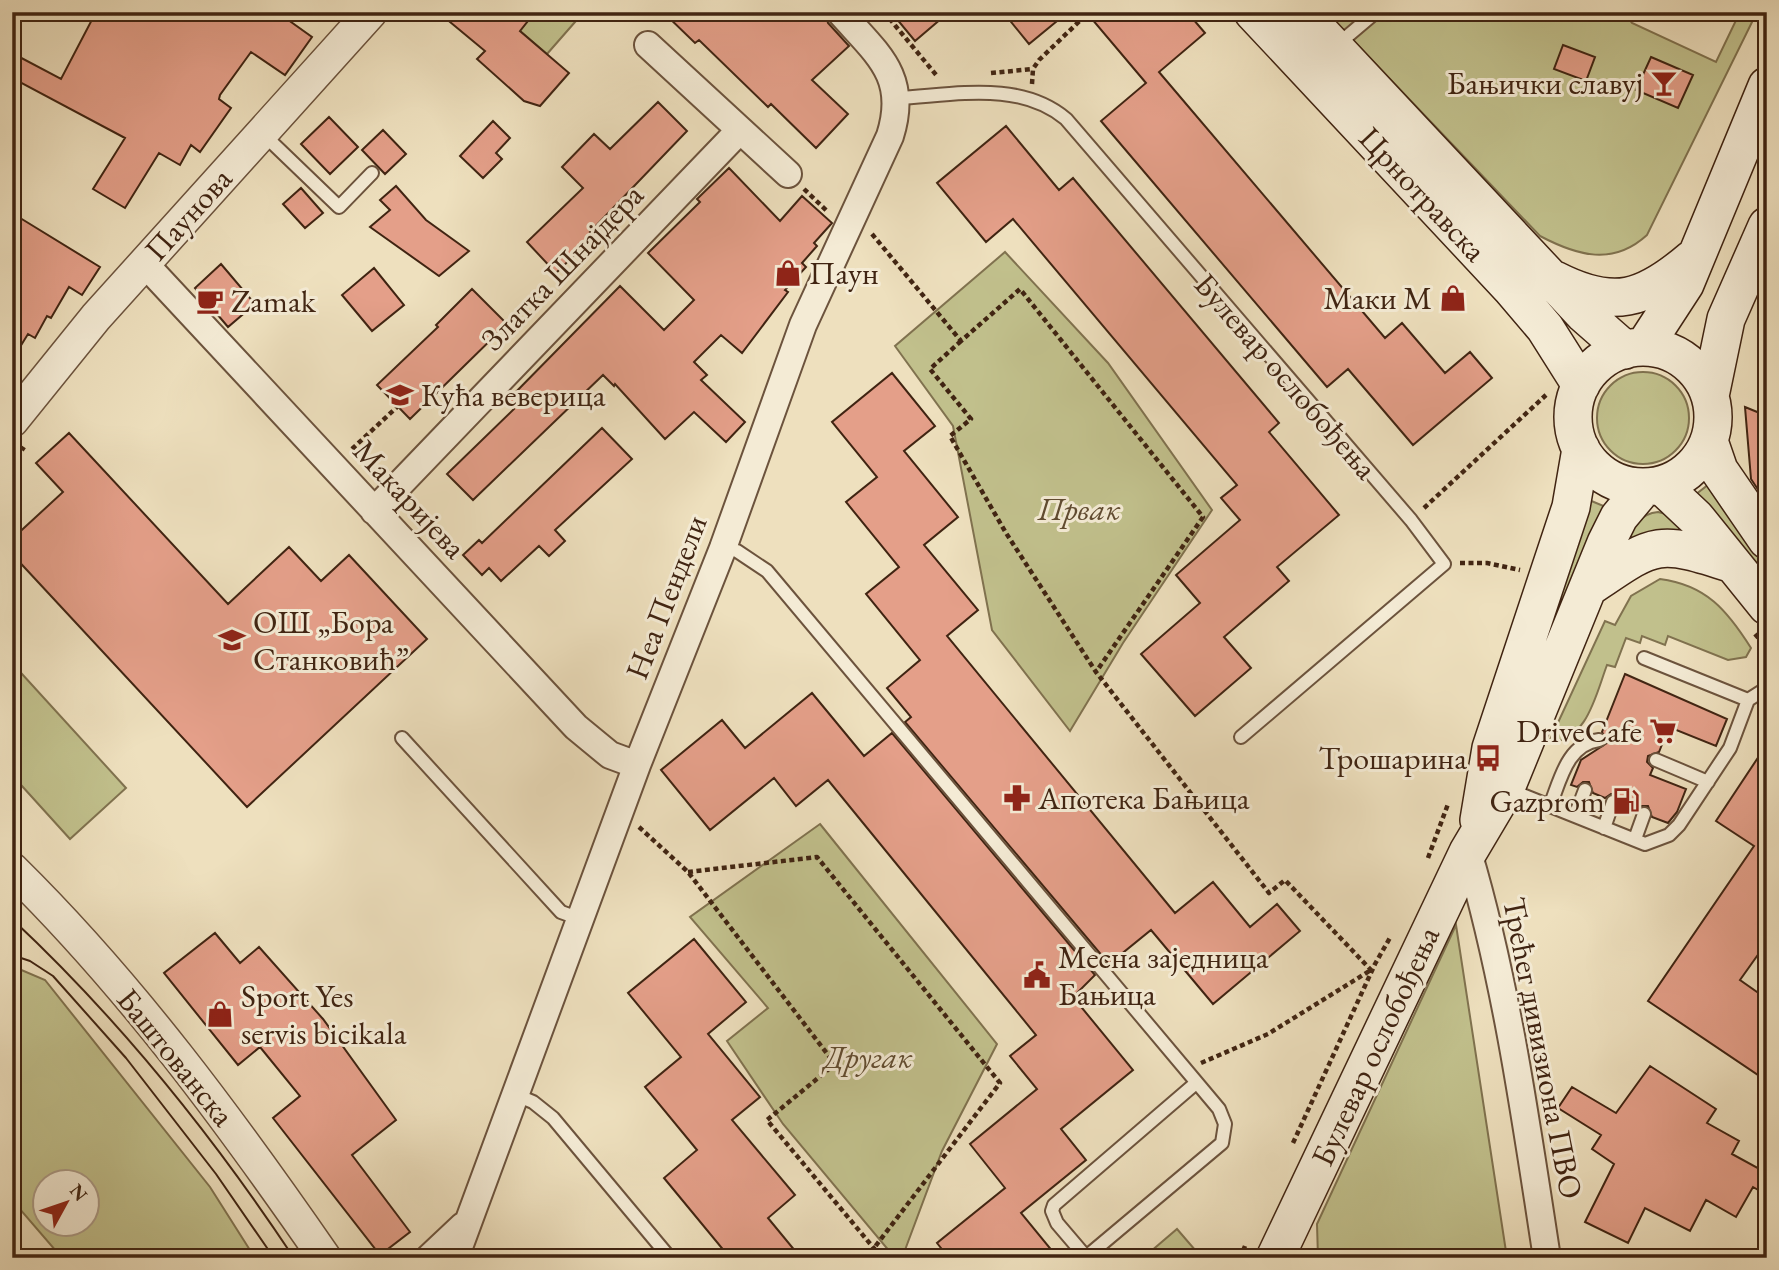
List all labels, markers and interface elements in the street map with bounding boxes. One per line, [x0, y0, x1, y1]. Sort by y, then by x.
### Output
place label: Бањички славуј [1447, 62, 1643, 104]
bar icon: Бањички славуј [1649, 68, 1679, 98]
street label: Црнотравска [1350, 118, 1496, 270]
street label: Паунова [135, 158, 241, 270]
street label: Златка Шнајдера [472, 174, 653, 360]
place label: Паун [809, 252, 879, 294]
shop icon: Паун [773, 258, 803, 288]
street label: Булевар ослобођења [1185, 264, 1387, 488]
place label: Маки М [1324, 277, 1432, 319]
place label: Zamak [231, 280, 317, 322]
shop icon: Маки М [1438, 283, 1468, 313]
cafe icon: Zamak [195, 286, 225, 316]
place label: Кућа веверица [421, 374, 606, 416]
school or university icon: Кућа веверица [385, 380, 415, 410]
street label: Макаријева [344, 431, 476, 568]
park label: Првак [1037, 488, 1121, 530]
street label: Неа Пендели [615, 509, 717, 685]
place label: ОШ „Бора Станковић” [253, 601, 409, 680]
school or university icon: ОШ „Бора Станковић” [217, 625, 247, 655]
place label: DriveCafe [1516, 710, 1642, 752]
supermarket icon: DriveCafe [1648, 716, 1678, 746]
place label: Трошарина [1318, 737, 1467, 779]
bus stop icon: Трошарина [1473, 743, 1503, 773]
place label: Апотека Бањица [1037, 777, 1250, 819]
place label: Gazprom [1489, 780, 1605, 822]
pharmacy icon: Апотека Бањица [1002, 783, 1032, 813]
fuel station icon: Gazprom [1611, 786, 1641, 816]
street label: Трећег дивизиона ПВО [1493, 894, 1593, 1202]
street label: Булевар ослобођења [1301, 919, 1449, 1173]
place label: Месна заједница Бањица [1058, 936, 1269, 1015]
public building icon: Месна заједница Бањица [1022, 960, 1052, 990]
place label: Sport Yes servis bicikala [241, 975, 407, 1054]
street label: Баштованска [108, 979, 245, 1135]
shop icon: Sport Yes servis bicikala [205, 999, 235, 1029]
park label: Другак [821, 1036, 913, 1078]
north arrow [32, 1168, 102, 1238]
text: N [64, 1178, 94, 1207]

